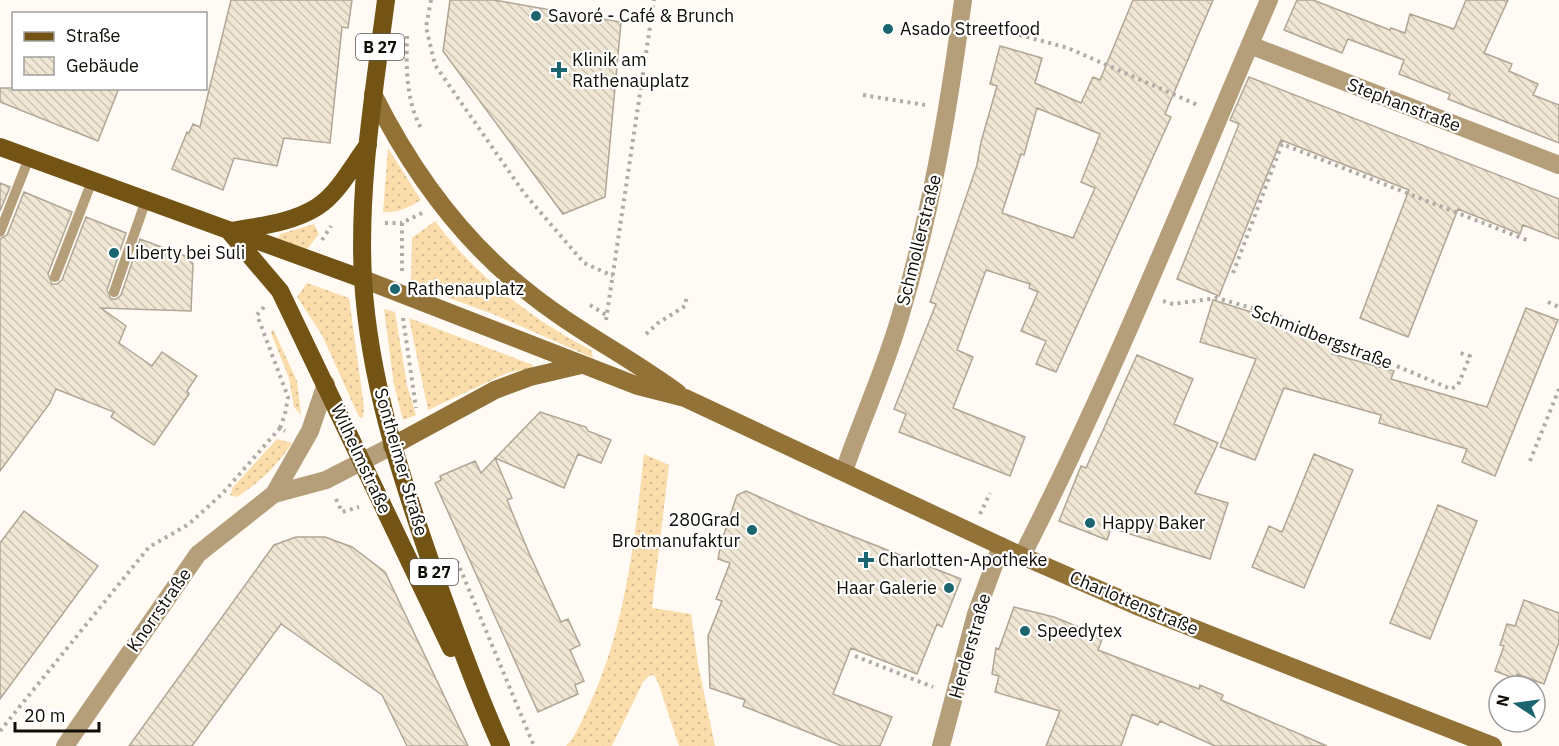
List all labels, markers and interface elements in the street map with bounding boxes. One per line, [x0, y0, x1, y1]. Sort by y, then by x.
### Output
place label: Savoré - Café & Brunch [548, 4, 734, 27]
marker: Savoré - Café & Brunch [529, 9, 543, 23]
legend [12, 12, 207, 90]
place label: Asado Streetfood [900, 17, 1040, 40]
marker: Asado Streetfood [881, 22, 895, 36]
text: Straße [66, 24, 120, 47]
road number: B 27 [356, 34, 404, 60]
place label: Klinik am Rathenauplatz [572, 48, 689, 92]
text: Gebäude [66, 54, 139, 77]
marker: Klinik am Rathenauplatz [550, 61, 568, 79]
street label: Stephanstraße [1344, 72, 1464, 137]
street label: Schmollerstraße [891, 172, 946, 308]
place label: Liberty bei Suli [126, 241, 245, 264]
marker: Liberty bei Suli [107, 246, 121, 260]
place label: Rathenauplatz [407, 277, 524, 300]
marker: Rathenauplatz [388, 282, 402, 296]
street label: Schmidbergstraße [1249, 299, 1396, 374]
street label: Sontheimer Straße [369, 385, 434, 538]
street label: Wilhelmstraße [326, 400, 397, 518]
place label: 280Grad Brotmanufaktur [612, 508, 740, 552]
place label: Happy Baker [1102, 511, 1206, 534]
marker: Happy Baker [1083, 516, 1097, 530]
marker: 280Grad Brotmanufaktur [745, 523, 759, 537]
place label: Charlotten-Apotheke [878, 548, 1048, 571]
marker: Charlotten-Apotheke [859, 553, 873, 567]
road number: B 27 [410, 559, 458, 585]
street label: Knorrstraße [121, 563, 196, 656]
street label: Charlottenstraße [1066, 565, 1202, 640]
place label: Haar Galerie [836, 576, 937, 599]
marker: Haar Galerie [942, 581, 956, 595]
street label: Herderstraße [944, 590, 996, 701]
place label: Speedytex [1037, 619, 1122, 642]
marker: Speedytex [1018, 624, 1032, 638]
north arrow [1487, 674, 1547, 734]
text: N [1491, 693, 1513, 709]
scale bar [15, 695, 99, 733]
text: 20 m [24, 704, 66, 727]

